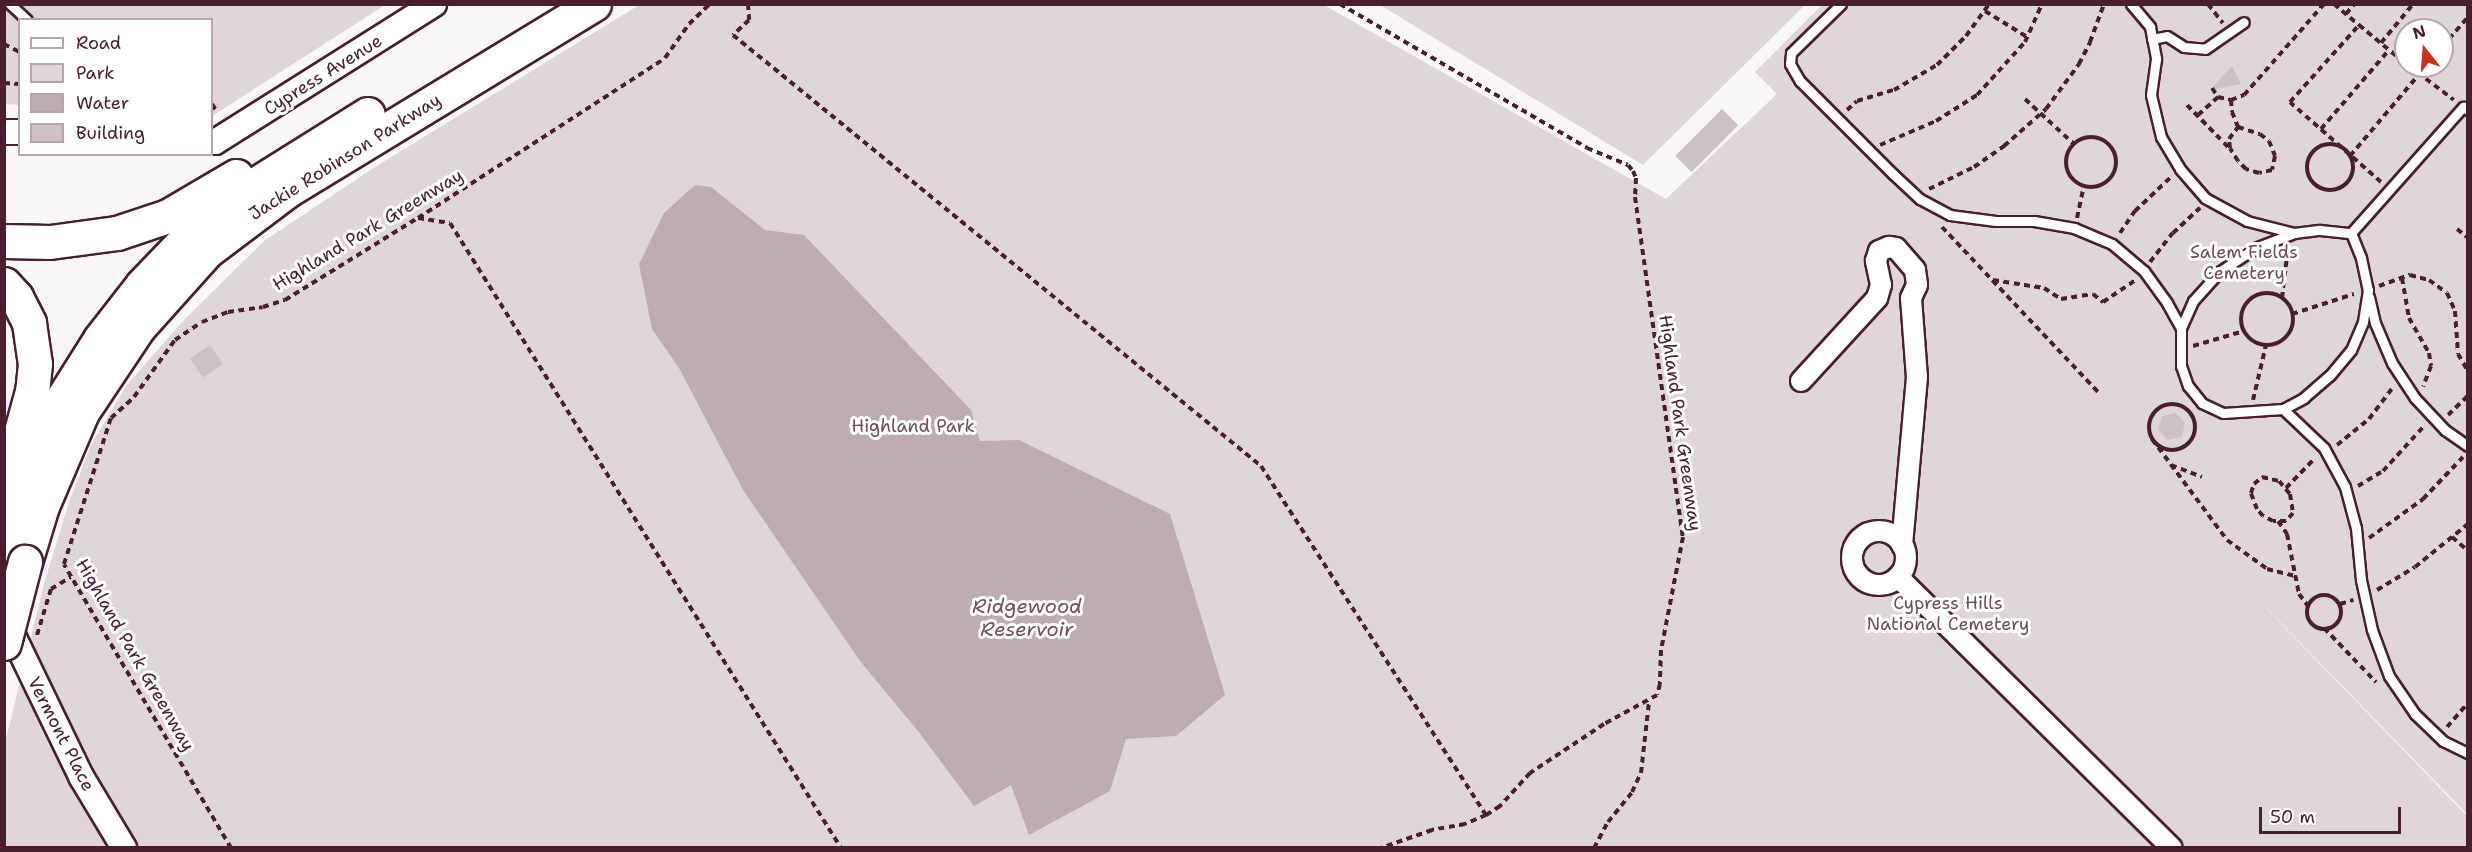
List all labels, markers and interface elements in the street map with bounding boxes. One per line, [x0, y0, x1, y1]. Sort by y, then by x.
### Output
legend [18, 18, 213, 156]
north arrow [2394, 18, 2454, 78]
text: N [2410, 20, 2428, 44]
street label: Cypress Avenue [260, 30, 386, 120]
text: Road [76, 31, 121, 55]
text: Park [76, 61, 115, 85]
street label: Jackie Robinson Parkway [245, 89, 445, 225]
text: Water [76, 91, 129, 115]
text: Building [76, 121, 145, 145]
street label: Highland Park Greenway [269, 165, 467, 295]
park label: Salem Fields Cemetery [2190, 242, 2298, 284]
street label: Highland Park Greenway [1654, 313, 1706, 533]
park label: Highland Park [851, 415, 975, 437]
street label: Highland Park Greenway [71, 555, 199, 755]
park label: Cypress Hills National Cemetery [1867, 593, 2029, 636]
water label: Ridgewood Reservoir [972, 594, 1082, 641]
street label: Vermont Place [23, 673, 99, 795]
scale bar [2262, 795, 2404, 833]
text: 50 m [2270, 805, 2315, 829]

